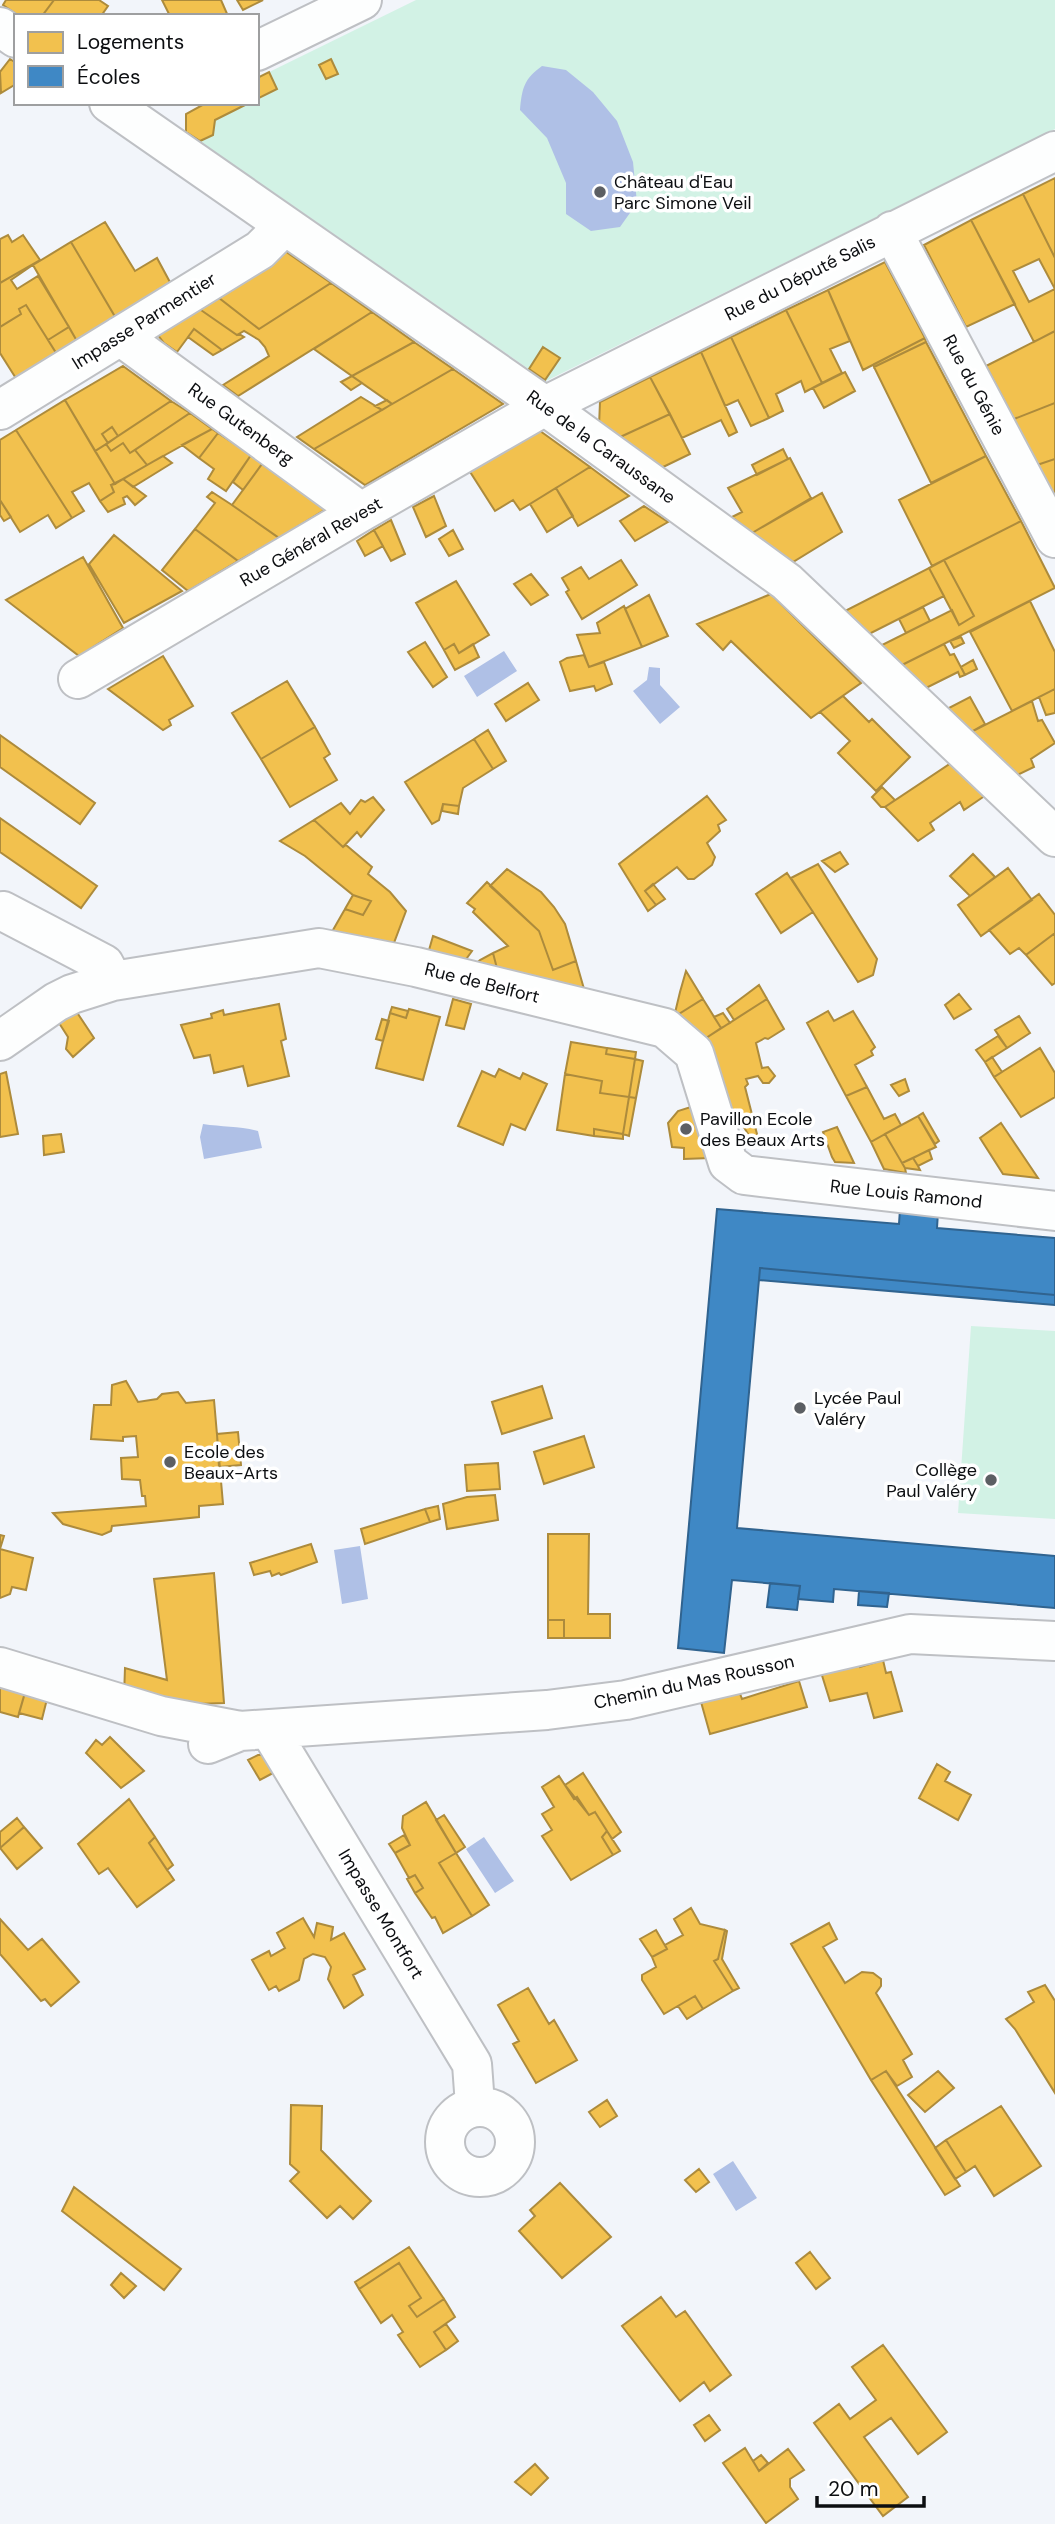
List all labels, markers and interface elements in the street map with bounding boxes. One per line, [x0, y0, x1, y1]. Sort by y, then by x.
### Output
legend [14, 14, 259, 105]
text: Logements [77, 28, 184, 56]
text: Écoles [77, 63, 140, 91]
place label: Château d'Eau Parc Simone Veil [614, 170, 751, 215]
marker: Château d'Eau Parc Simone Veil [592, 184, 608, 200]
street label: Rue du Député Salis [721, 230, 879, 326]
street label: Impasse Parmentier [67, 267, 221, 375]
street label: Rue du Génie [937, 330, 1011, 440]
street label: Rue Gutenberg [183, 377, 299, 471]
street label: Rue de la Caraussane [522, 385, 680, 509]
street label: Rue Général Revest [235, 491, 387, 593]
street label: Rue de Belfort [422, 957, 542, 1009]
place label: Pavillon Ecole des Beaux Arts [700, 1107, 825, 1152]
marker: Pavillon Ecole des Beaux Arts [678, 1121, 694, 1137]
street label: Rue Louis Ramond [829, 1174, 983, 1214]
place label: Lycée Paul Valéry [814, 1386, 901, 1431]
marker: Lycée Paul Valéry [792, 1400, 808, 1416]
place label: Ecole des Beaux-Arts [184, 1440, 278, 1485]
marker: Ecole des Beaux-Arts [162, 1454, 178, 1470]
place label: Collège Paul Valéry [886, 1458, 977, 1503]
marker: Collège Paul Valéry [983, 1472, 999, 1488]
street label: Chemin du Mas Rousson [592, 1649, 796, 1715]
street label: Impasse Montfort [333, 1844, 429, 1984]
scale bar [817, 2464, 924, 2508]
text: 20 m [828, 2475, 879, 2503]

